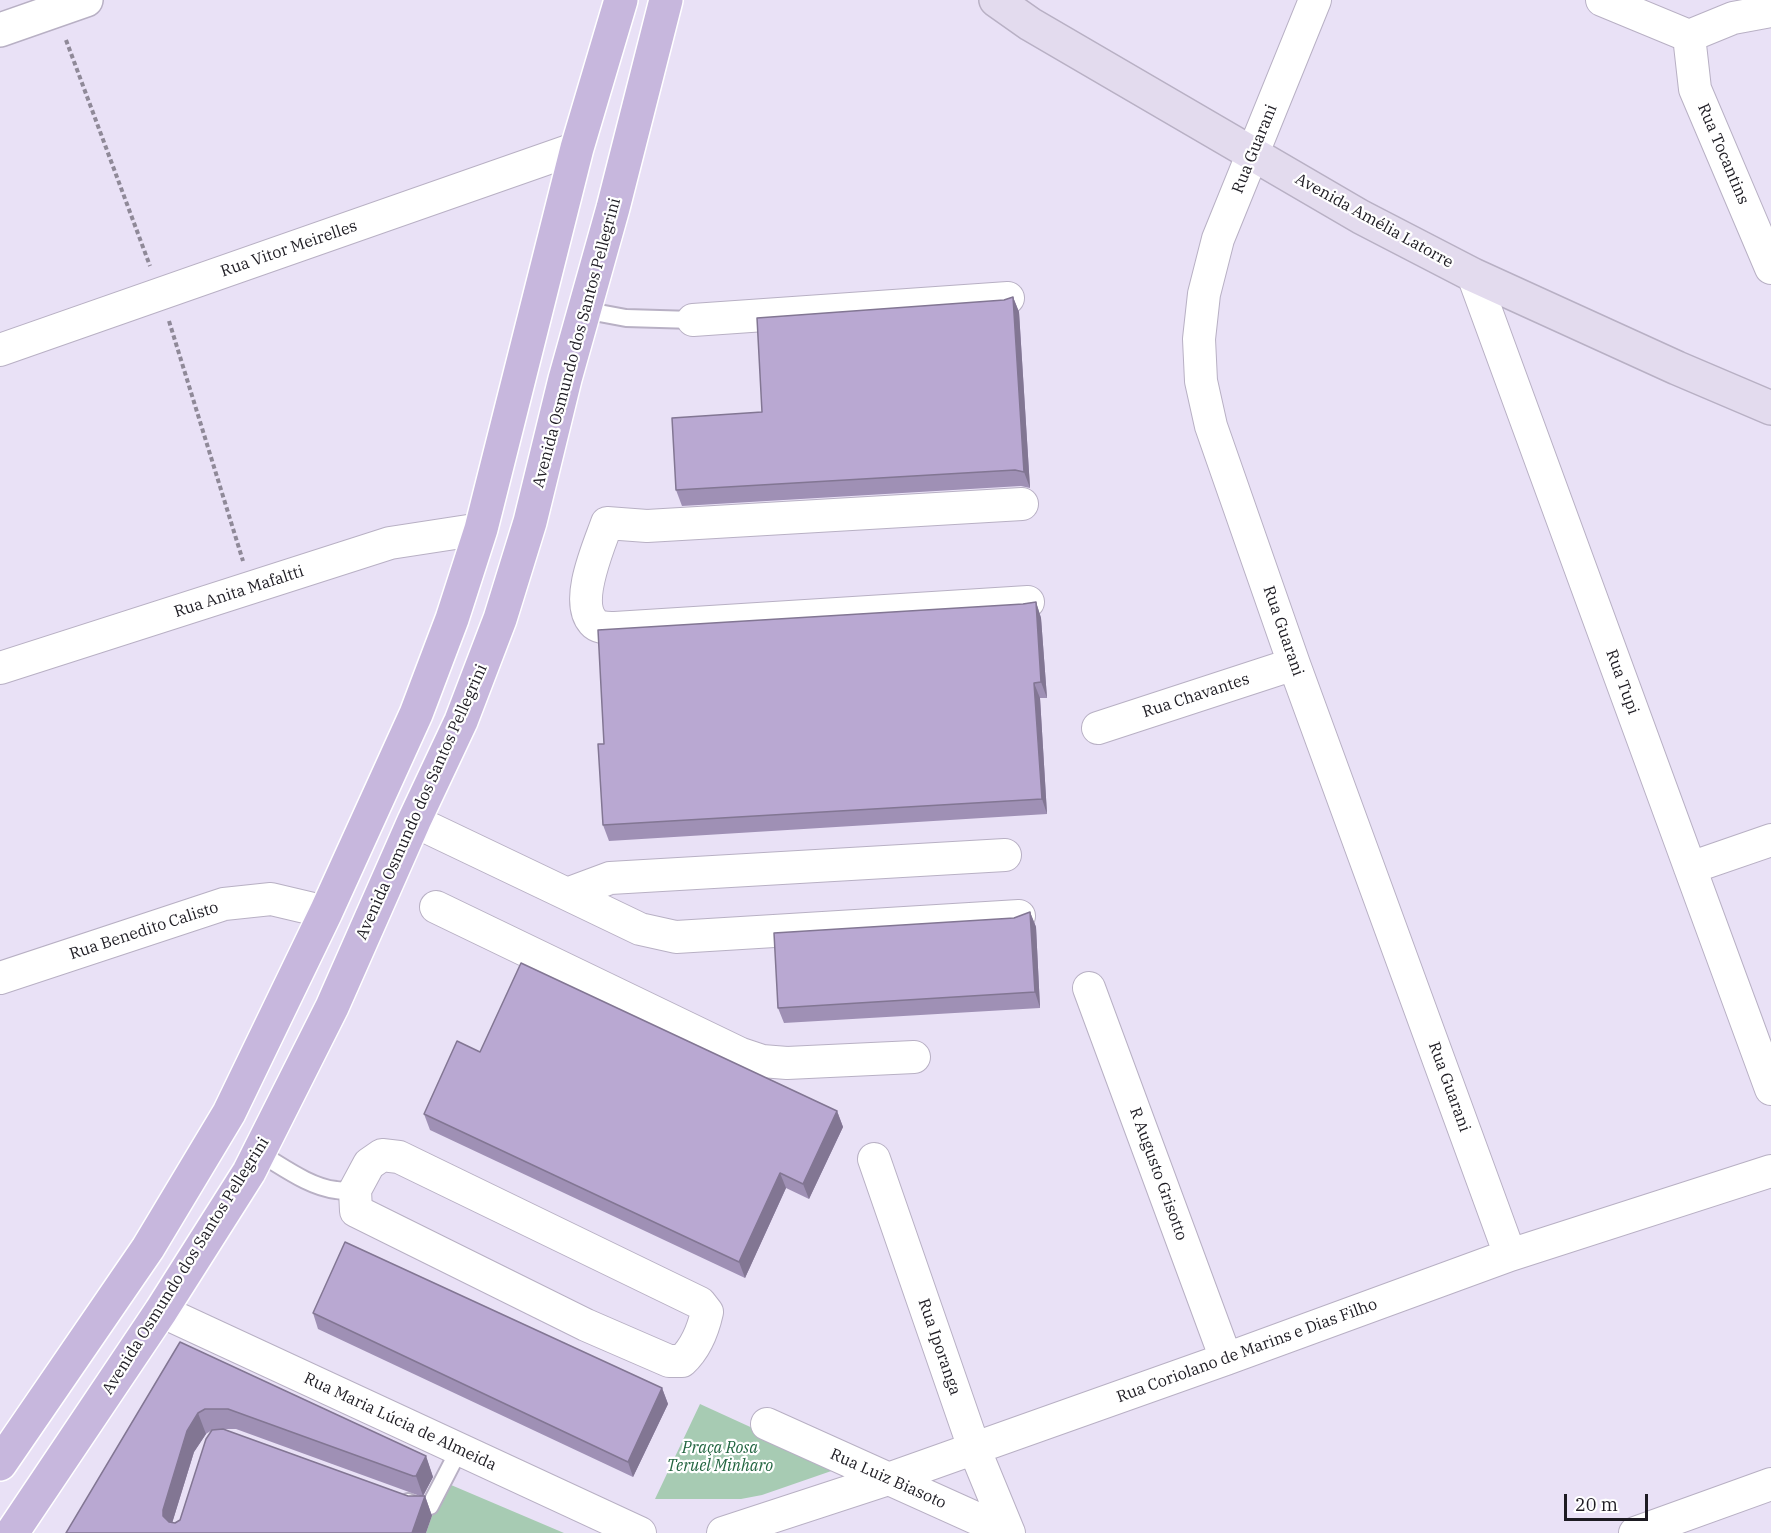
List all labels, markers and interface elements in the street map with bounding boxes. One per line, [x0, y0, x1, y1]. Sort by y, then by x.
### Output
street label: Rua Tocantins [1693, 101, 1753, 207]
street label: Rua Guarani [1228, 102, 1282, 196]
street label: Avenida Amélia Latorre [1292, 170, 1456, 272]
street label: Avenida Osmundo dos Santos Pellegrini [529, 196, 625, 490]
street label: Rua Vitor Meirelles [218, 217, 360, 281]
street label: Rua Anita Mafaltti [172, 562, 306, 622]
street label: Rua Guarani [1259, 583, 1307, 679]
street label: Rua Tupi [1601, 647, 1643, 717]
street label: Avenida Osmundo dos Santos Pellegrini [352, 661, 492, 943]
street label: Rua Chavantes [1140, 670, 1252, 722]
street label: Rua Benedito Calisto [67, 898, 221, 964]
street label: Rua Guarani [1424, 1039, 1474, 1135]
street label: R Augusto Grisotto [1125, 1105, 1191, 1243]
street label: Avenida Osmundo dos Santos Pellegrini [99, 1134, 273, 1398]
street label: Rua Coriolano de Marins e Dias Filho [1114, 1295, 1380, 1407]
street label: Rua Iporanga [913, 1296, 965, 1398]
street label: Rua Maria Lúcia de Almeida [301, 1369, 499, 1475]
park label: Praça Rosa Teruel Minharo [667, 1438, 773, 1476]
street label: Rua Luiz Biasoto [827, 1445, 949, 1513]
scale bar [1567, 1482, 1651, 1520]
text: 20 m [1575, 1493, 1618, 1516]

